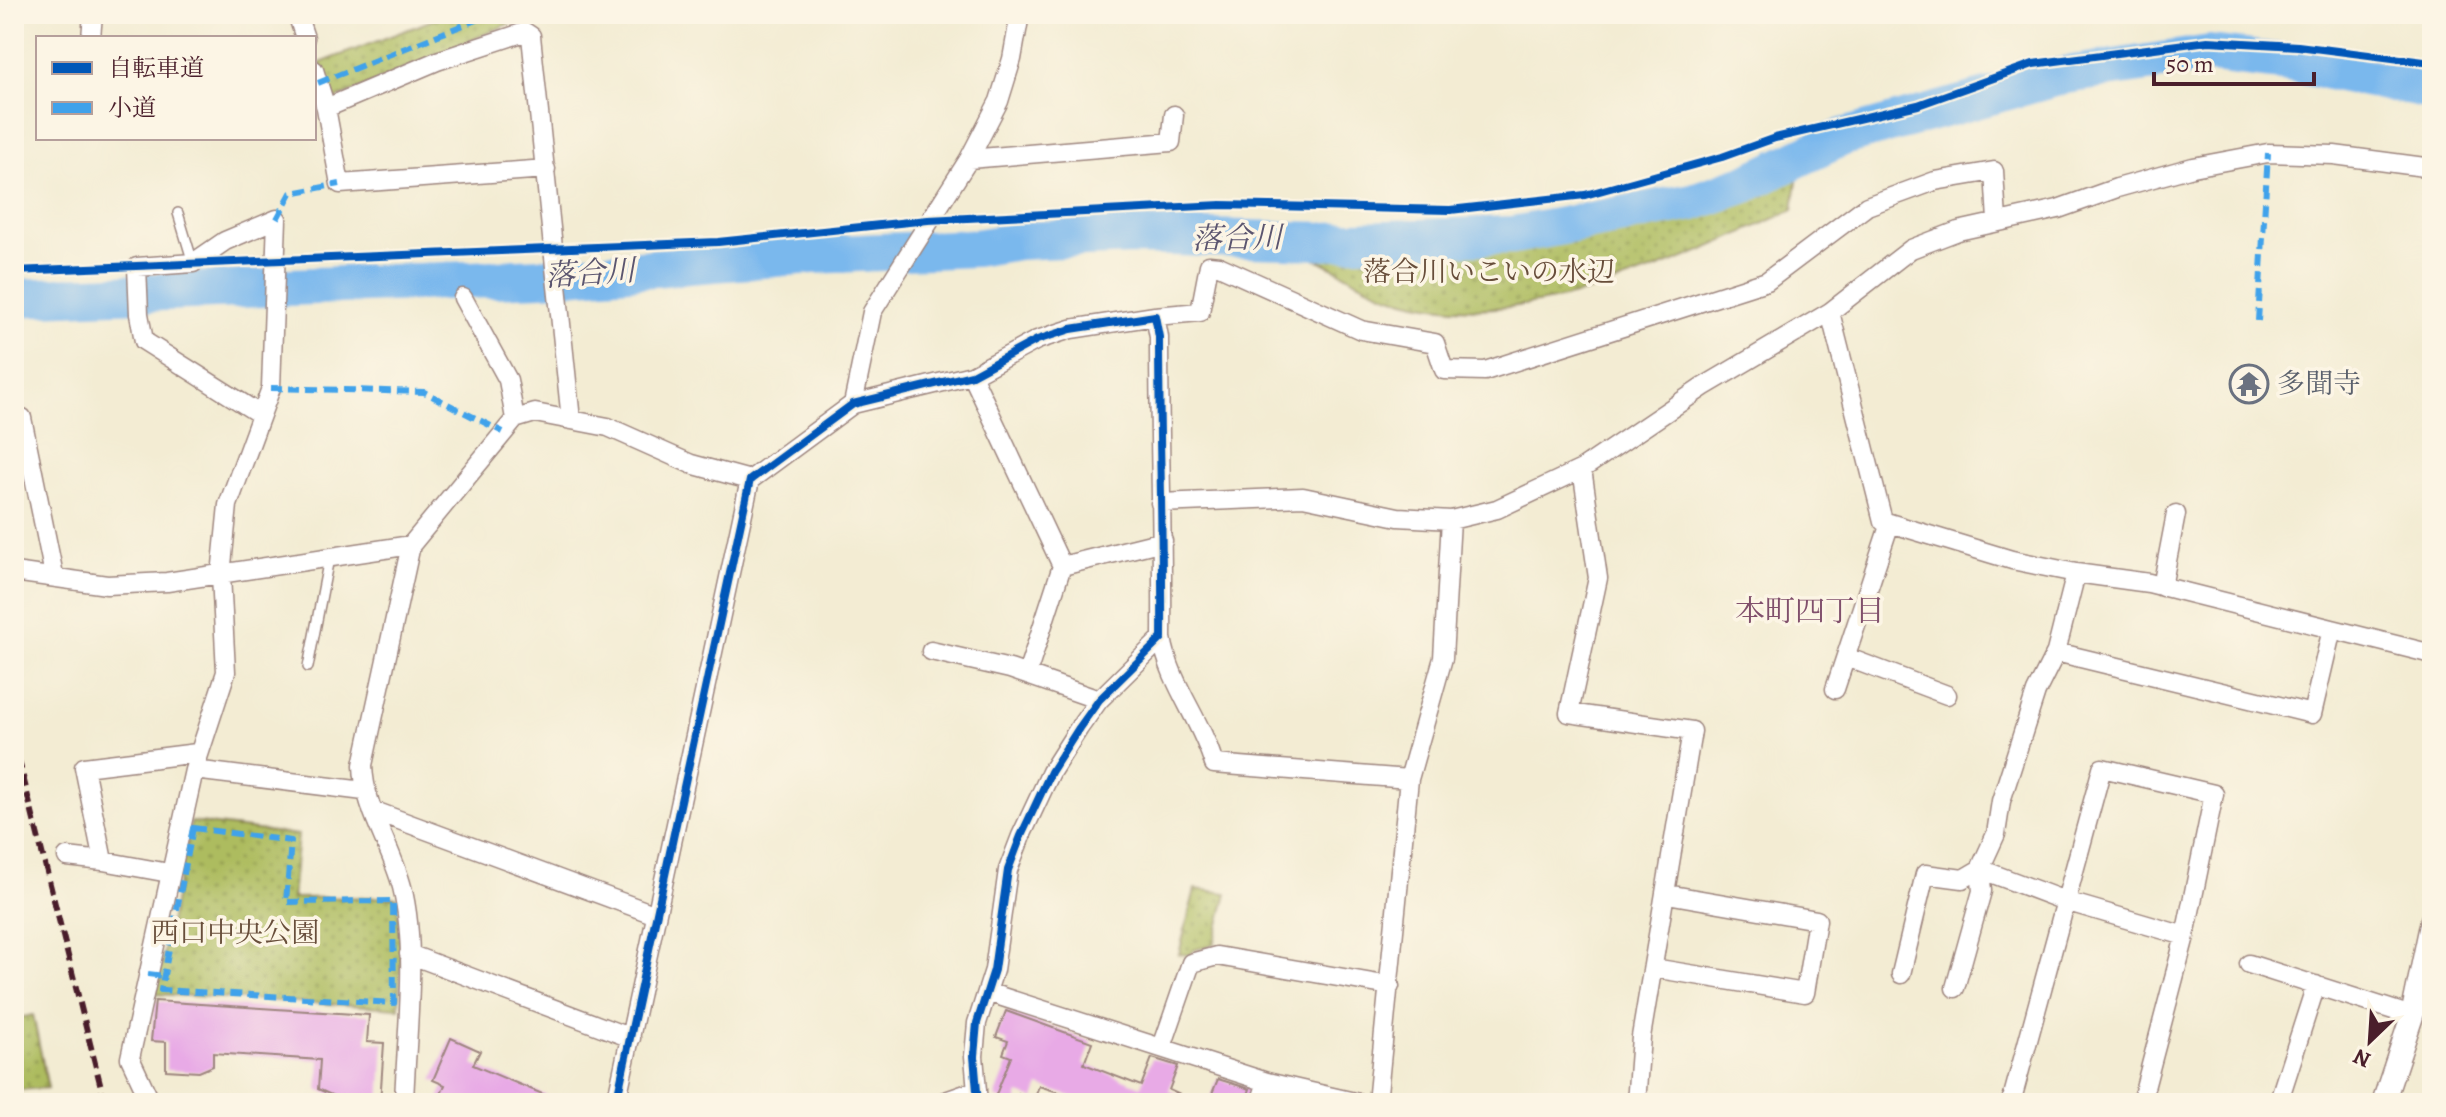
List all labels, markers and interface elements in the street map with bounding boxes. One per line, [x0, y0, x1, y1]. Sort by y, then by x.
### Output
legend [36, 36, 316, 140]
scale bar [2154, 36, 2314, 86]
text: 50 m [2166, 48, 2214, 80]
text: 自転車道 [108, 52, 204, 84]
text: 小道 [108, 92, 156, 124]
water label: 落合川 [1192, 217, 1285, 259]
water label: 落合川 [544, 250, 639, 296]
park label: 落合川いこいの水辺 [1363, 253, 1615, 291]
temple icon: 多聞寺 [2228, 363, 2270, 405]
place label: 多聞寺 [2277, 365, 2361, 403]
district label: 本町四丁目 [1735, 591, 1885, 631]
park label: 西口中央公園 [151, 914, 319, 952]
north arrow [2330, 1001, 2410, 1081]
text: N [2348, 1041, 2376, 1075]

